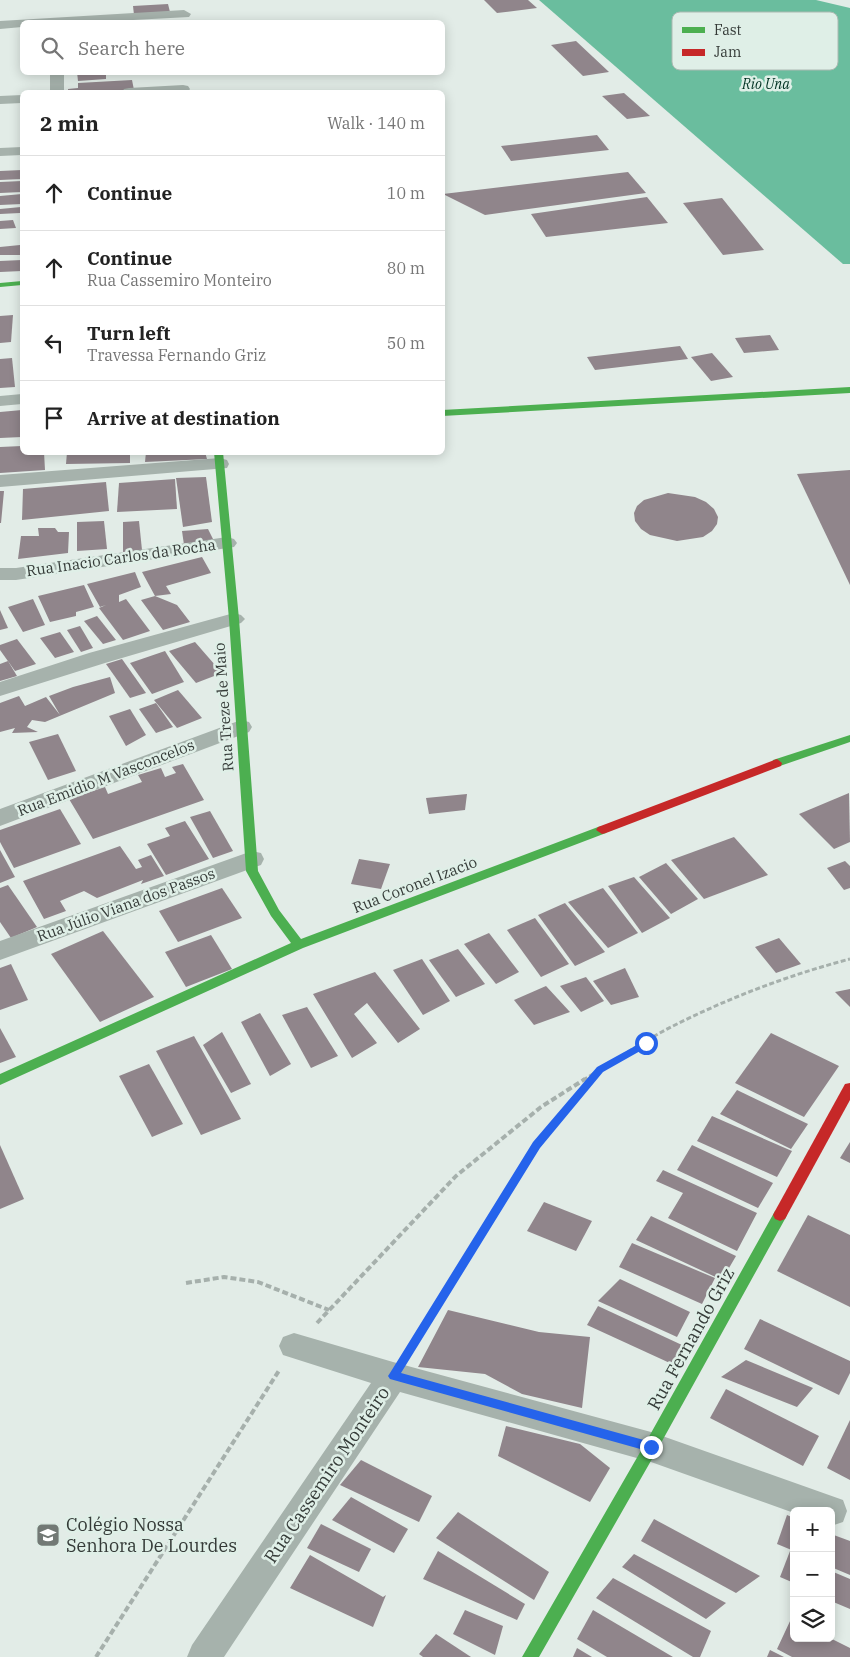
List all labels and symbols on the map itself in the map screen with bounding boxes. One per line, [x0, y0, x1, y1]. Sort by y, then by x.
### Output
legend [672, 12, 838, 70]
text: Fast [714, 21, 742, 39]
text: Jam [714, 43, 741, 61]
water label: Rio Una [741, 75, 790, 93]
street label: Rua Inacio Carlos da Rocha [25, 535, 217, 580]
street label: Rua Treze de Maio [210, 642, 237, 772]
street label: Rua Emidio M Vasconcelos [15, 735, 197, 820]
street label: Rua Coronel Izacio [350, 852, 480, 917]
street label: Rua Júlio Viana dos Passos [34, 863, 217, 946]
route start [635, 1032, 658, 1055]
street label: Rua Fernando Griz [642, 1264, 739, 1414]
street label: Rua Cassemiro Monteiro [259, 1382, 394, 1567]
route end [640, 1436, 663, 1459]
place label: Colégio Nossa Senhora De Lourdes [66, 1513, 237, 1557]
school or university icon: Colégio Nossa Senhora De Lourdes [35, 1522, 61, 1548]

